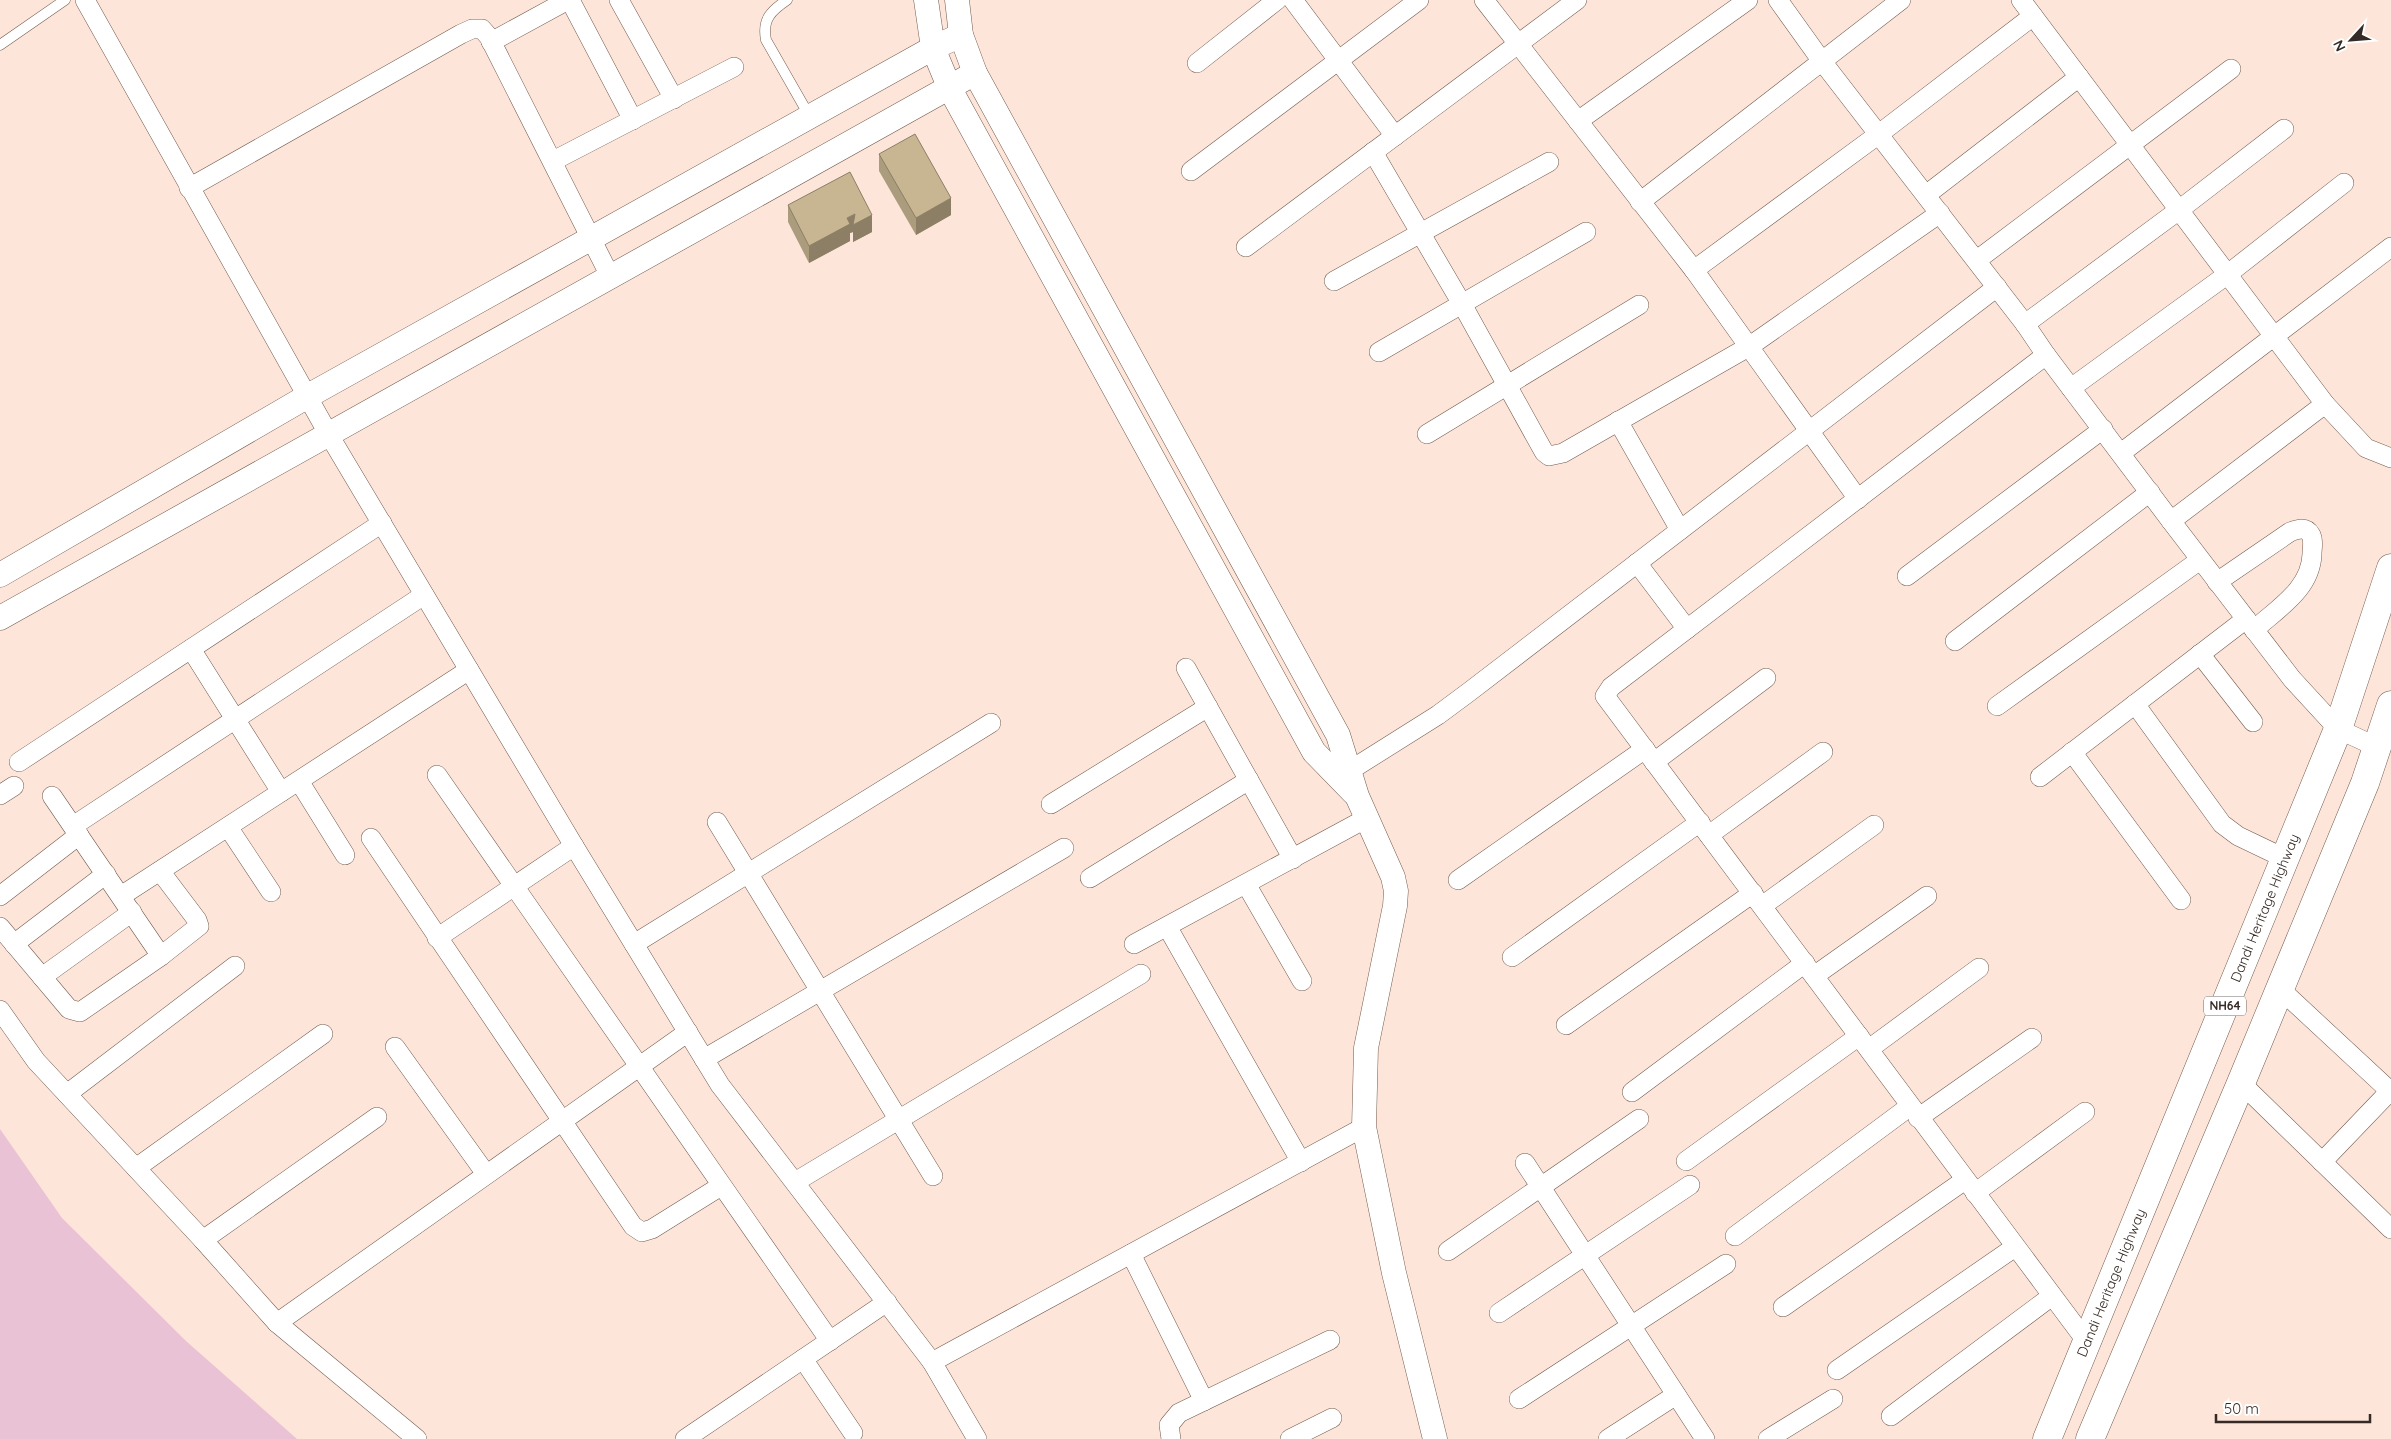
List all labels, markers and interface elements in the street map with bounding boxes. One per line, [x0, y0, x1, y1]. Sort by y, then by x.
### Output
north arrow [2326, 15, 2376, 65]
text: N [2329, 37, 2350, 54]
street label: Dandi Heritage Highway [2226, 831, 2303, 985]
road number: NH64 [2204, 996, 2246, 1016]
street label: Dandi Heritage Highway [2073, 1206, 2150, 1359]
scale bar [2216, 1392, 2370, 1424]
text: 50 m [2224, 1399, 2259, 1418]

